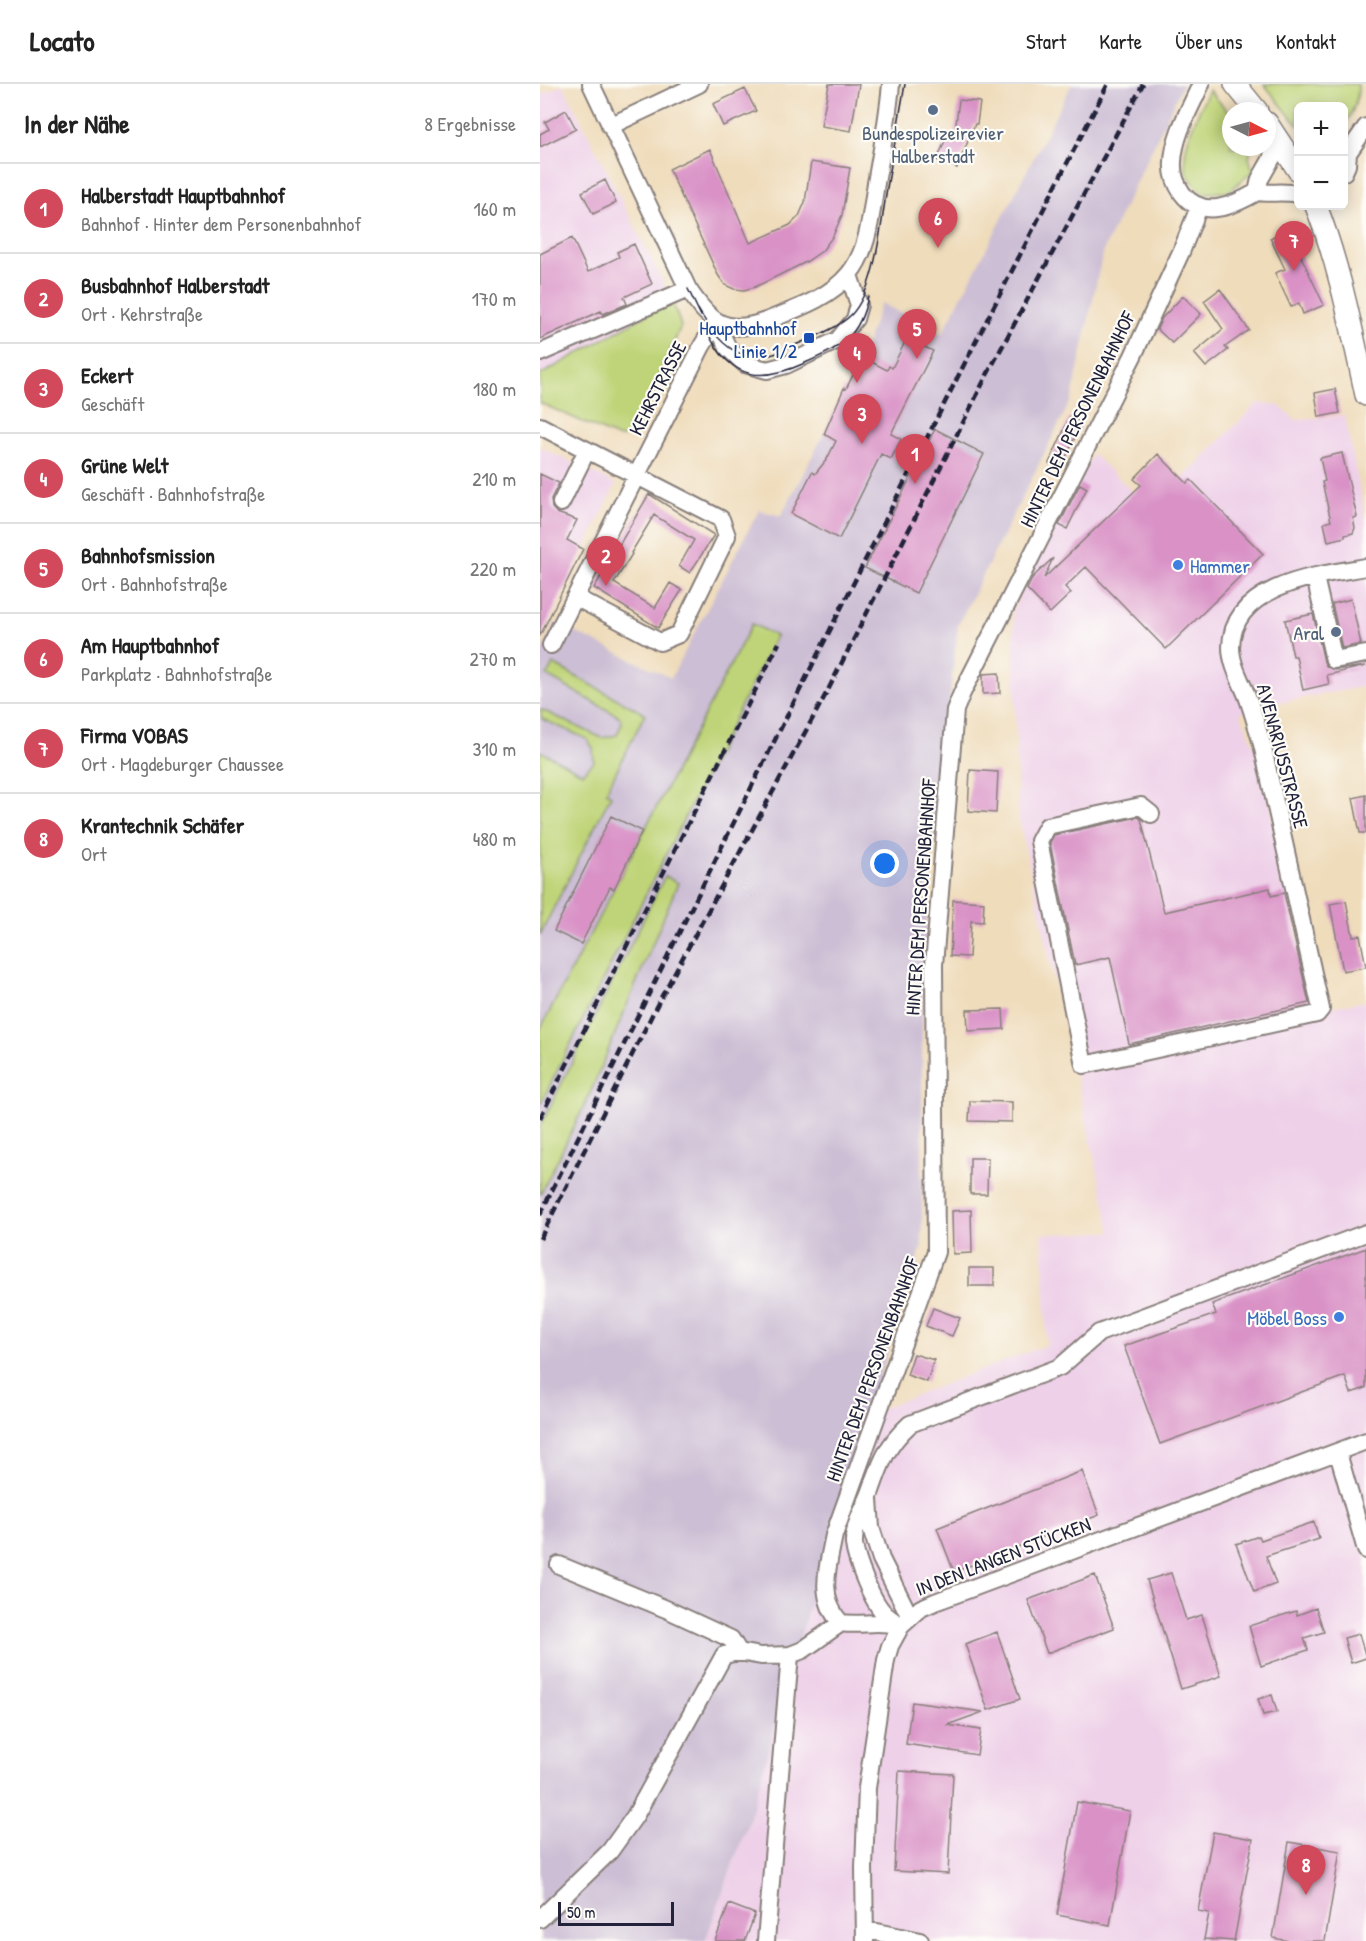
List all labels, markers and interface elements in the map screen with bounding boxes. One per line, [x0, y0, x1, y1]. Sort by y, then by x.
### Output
text: Locato [30, 22, 94, 60]
text: Start [1026, 27, 1066, 56]
text: Karte [1099, 27, 1142, 56]
text: Über uns [1175, 27, 1243, 56]
text: Kontakt [1276, 27, 1336, 56]
north arrow [1222, 102, 1276, 156]
map controls [1294, 102, 1348, 210]
button: + [1294, 102, 1348, 156]
marker: Bundespolizeirevier Halberstadt [926, 103, 940, 117]
text: In der Nähe [24, 106, 130, 141]
text: 8 Ergebnisse [424, 110, 516, 137]
place label: Bundespolizeirevier Halberstadt [862, 119, 1004, 169]
button: − [1294, 156, 1348, 210]
text: Halberstadt Hauptbahnhof [81, 180, 286, 210]
text: 1 [40, 195, 47, 222]
text: 160 m [474, 195, 516, 222]
pin: 6 [918, 198, 958, 248]
text: Bahnhof · Hinter dem Personenbahnhof [81, 210, 361, 237]
pin: 7 [1274, 222, 1314, 271]
text: Busbahnhof Halberstadt [81, 270, 269, 300]
text: 2 [39, 285, 48, 312]
text: 170 m [472, 285, 516, 312]
text: Ort · Kehrstraße [81, 300, 203, 327]
street label: HINTER DEM PERSONENBAHNHOF [1013, 306, 1141, 532]
pin: 5 [898, 310, 937, 359]
place label: Hauptbahnhof Linie 1/2 [699, 314, 798, 364]
marker: Hauptbahnhof Linie 1/2 [802, 331, 816, 345]
pin: 4 [838, 334, 876, 383]
street label: KEHRSTRASSE [622, 336, 692, 440]
text: Eckert [81, 360, 133, 390]
text: 3 [39, 375, 48, 402]
text: 180 m [473, 375, 516, 402]
text: Geschäft [81, 390, 144, 417]
pin: 3 [842, 394, 882, 444]
pin: 1 [896, 434, 934, 484]
text: Grüne Welt [81, 450, 168, 480]
text: 4 [40, 465, 47, 492]
text: 210 m [472, 465, 516, 492]
text: Geschäft · Bahnhofstraße [81, 480, 265, 507]
pin: 2 [586, 536, 626, 586]
text: Bahnhofsmission [81, 540, 215, 570]
place label: Hammer [1190, 552, 1250, 579]
text: 5 [39, 555, 48, 582]
text: 220 m [470, 555, 516, 582]
marker: Hammer [1171, 558, 1185, 572]
text: Ort · Bahnhofstraße [81, 570, 228, 597]
place label: Aral [1293, 619, 1325, 646]
marker: Aral [1329, 625, 1343, 639]
text: Am Hauptbahnhof [81, 630, 219, 660]
text: 6 [40, 645, 47, 672]
text: 270 m [470, 645, 516, 672]
text: Parkplatz · Bahnhofstraße [81, 660, 273, 687]
street label: AVENARIUSSTRASSE [1251, 681, 1315, 832]
text: Firma VOBAS [81, 720, 188, 750]
text: 7 [39, 735, 48, 762]
text: 310 m [473, 735, 516, 762]
text: Ort · Magdeburger Chaussee [81, 750, 284, 777]
street label: HINTER DEM PERSONENBAHNHOF [898, 777, 942, 1016]
text: Krantechnik Schäfer [81, 810, 244, 840]
text: 8 [39, 825, 48, 852]
text: 480 m [473, 825, 516, 852]
text: Ort [81, 840, 107, 867]
your location [870, 849, 899, 878]
street label: HINTER DEM PERSONENBAHNHOF [819, 1252, 925, 1485]
place label: Möbel Boss [1247, 1304, 1327, 1331]
marker: Möbel Boss [1332, 1310, 1346, 1324]
street label: IN DEN LANGEN STÜCKEN [912, 1510, 1094, 1602]
pin: 8 [1286, 1846, 1326, 1895]
scale bar [558, 1899, 674, 1926]
text: 50 m [567, 1901, 596, 1923]

